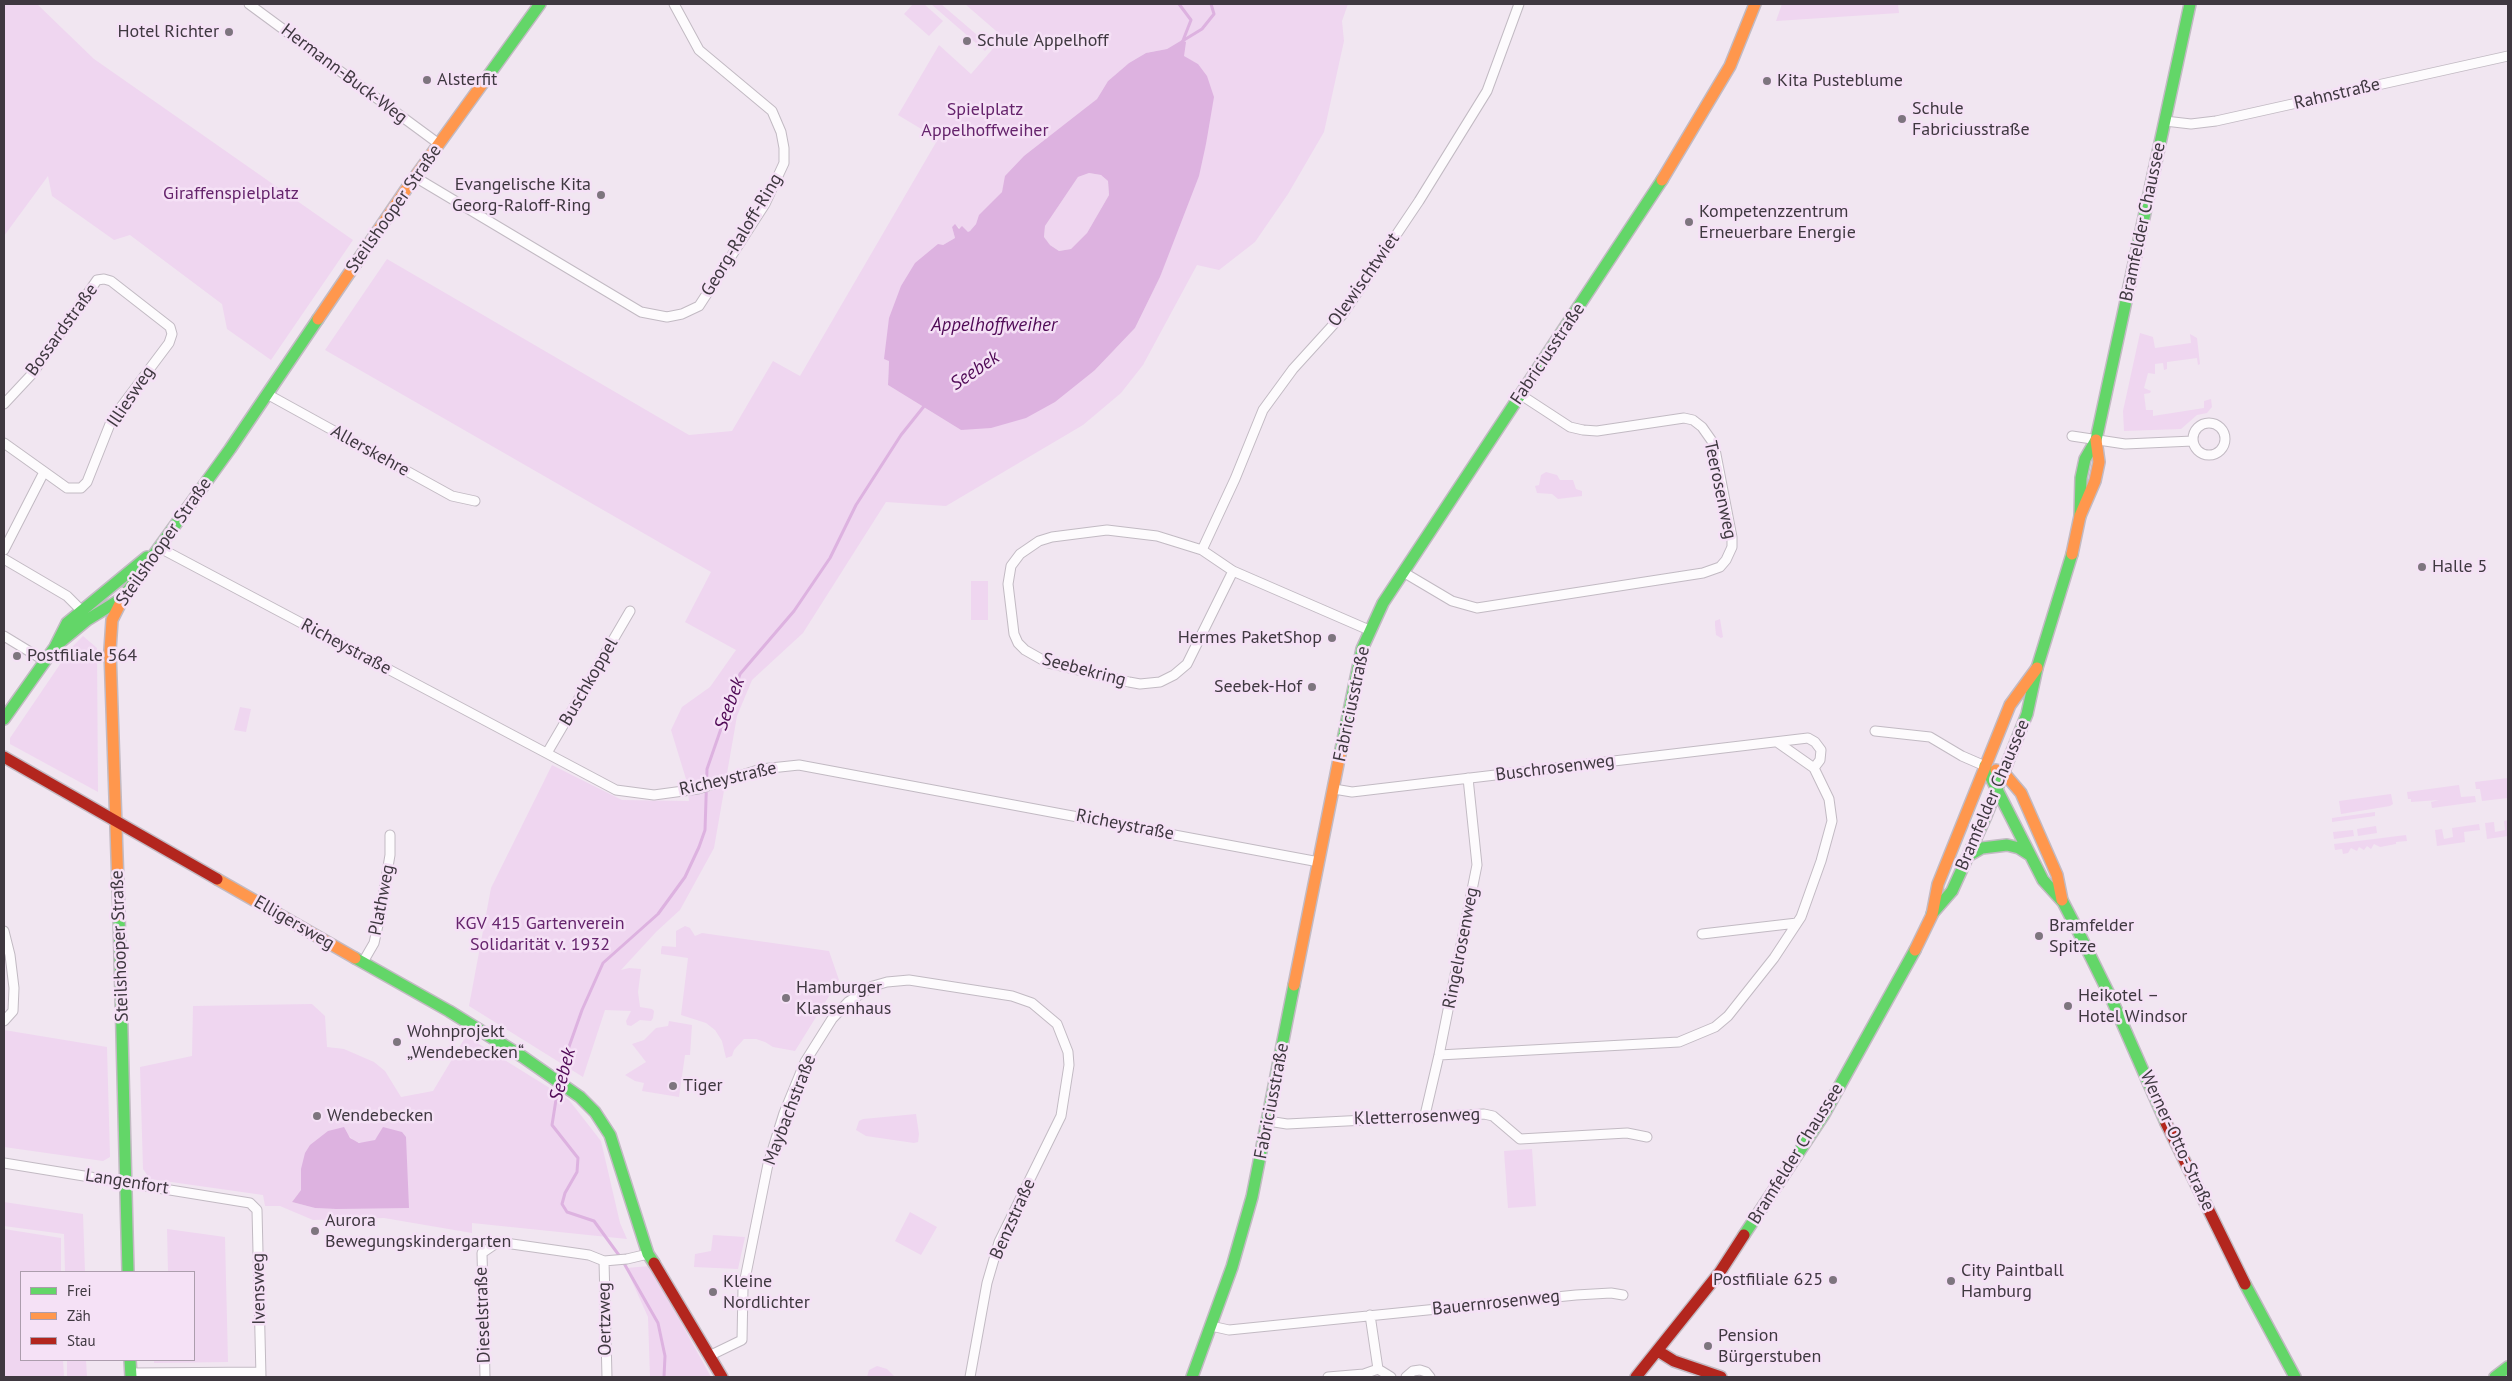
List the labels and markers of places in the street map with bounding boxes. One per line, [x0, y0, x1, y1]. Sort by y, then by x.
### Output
place label: Hotel Richter [117, 21, 219, 43]
marker: Hotel Richter [223, 26, 235, 38]
place label: Schule Appelhoff [977, 30, 1109, 52]
marker: Schule Appelhoff [961, 35, 973, 47]
place label: Alsterfit [437, 69, 497, 91]
place label: Kita Pusteblume [1777, 70, 1903, 92]
marker: Alsterfit [421, 74, 433, 86]
marker: Kita Pusteblume [1761, 75, 1773, 87]
place label: Schule Fabriciusstraße [1912, 98, 2030, 140]
marker: Schule Fabriciusstraße [1896, 113, 1908, 125]
place label: Evangelische Kita Georg-Raloff-Ring [452, 174, 591, 216]
marker: Evangelische Kita Georg-Raloff-Ring [595, 189, 607, 201]
place label: Kompetenzzentrum Erneuerbare Energie [1699, 201, 1856, 243]
marker: Kompetenzzentrum Erneuerbare Energie [1683, 216, 1695, 228]
place label: Halle 5 [2432, 556, 2487, 578]
marker: Halle 5 [2416, 561, 2428, 573]
place label: Hermes PaketShop [1178, 627, 1322, 649]
marker: Hermes PaketShop [1326, 632, 1338, 644]
place label: Postfiliale 564 [27, 645, 137, 667]
marker: Postfiliale 564 [11, 650, 23, 662]
place label: Seebek-Hof [1214, 676, 1302, 698]
marker: Seebek-Hof [1306, 681, 1318, 693]
place label: Bramfelder Spitze [2049, 915, 2134, 958]
marker: Bramfelder Spitze [2033, 930, 2045, 942]
place label: Hamburger Klassenhaus [796, 977, 891, 1020]
place label: Heikotel – Hotel Windsor [2078, 985, 2187, 1028]
marker: Hamburger Klassenhaus [780, 992, 792, 1004]
marker: Heikotel – Hotel Windsor [2062, 1000, 2074, 1012]
place label: Wohnprojekt „Wendebecken“ [407, 1021, 524, 1064]
marker: Wohnprojekt „Wendebecken“ [391, 1036, 403, 1048]
place label: Tiger [683, 1075, 723, 1097]
marker: Tiger [667, 1080, 679, 1092]
place label: Wendebecken [327, 1105, 433, 1127]
marker: Wendebecken [311, 1110, 323, 1122]
place label: Aurora Bewegungskindergarten [325, 1210, 511, 1252]
marker: Aurora Bewegungskindergarten [309, 1225, 321, 1237]
place label: City Paintball Hamburg [1961, 1260, 2064, 1302]
place label: Postfiliale 625 [1713, 1269, 1823, 1291]
place label: Kleine Nordlichter [723, 1271, 810, 1314]
marker: Postfiliale 625 [1827, 1274, 1839, 1286]
marker: City Paintball Hamburg [1945, 1275, 1957, 1287]
marker: Kleine Nordlichter [707, 1286, 719, 1298]
place label: Pension Bürgerstuben [1718, 1325, 1821, 1368]
marker: Pension Bürgerstuben [1702, 1340, 1714, 1352]

